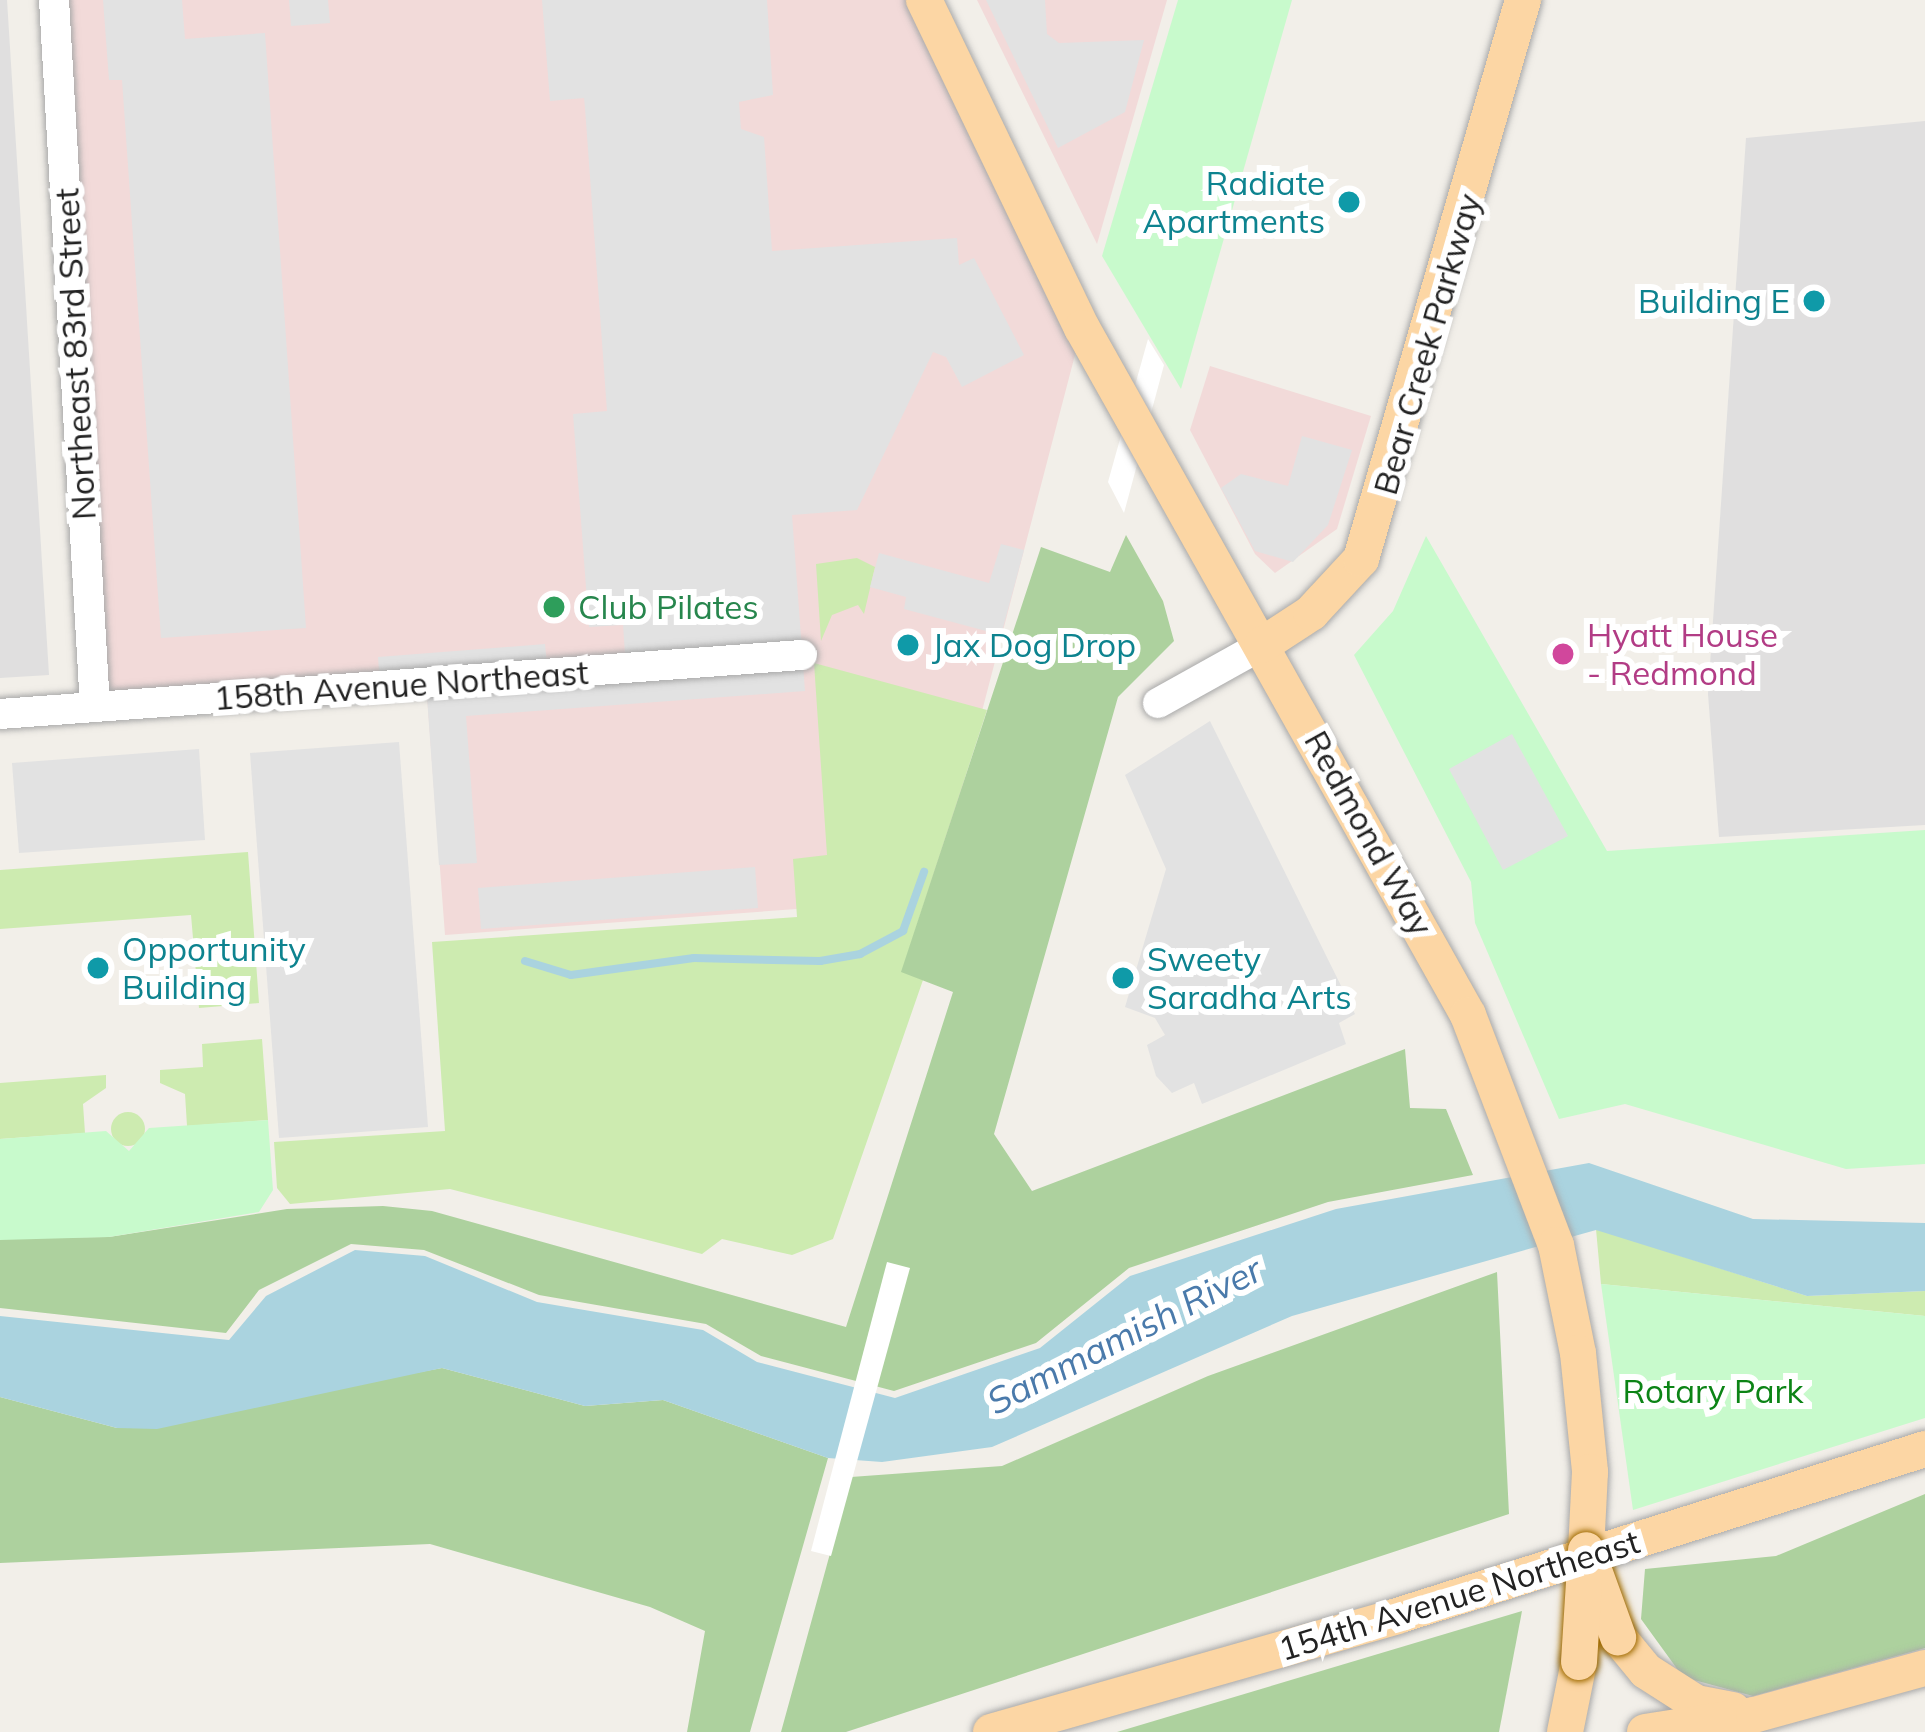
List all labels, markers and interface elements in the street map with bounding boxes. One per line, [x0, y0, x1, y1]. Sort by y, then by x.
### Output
place label: Radiate Apartments [1143, 163, 1325, 241]
street label: Northeast 83rd Street [47, 187, 103, 521]
marker: Radiate Apartments [1336, 189, 1362, 215]
street label: Bear Creek Parkway [1365, 189, 1489, 499]
place label: Building E [1638, 281, 1790, 321]
marker: Building E [1801, 288, 1827, 314]
place label: Club Pilates [578, 587, 759, 627]
marker: Club Pilates [541, 594, 567, 620]
place label: Hyatt House - Redmond [1587, 615, 1778, 693]
place label: Jax Dog Drop [932, 625, 1136, 665]
marker: Jax Dog Drop [895, 632, 921, 658]
marker: Hyatt House - Redmond [1550, 641, 1576, 667]
street label: 158th Avenue Northeast [212, 652, 590, 718]
street label: Redmond Way [1296, 724, 1442, 942]
place label: Opportunity Building [122, 929, 306, 1007]
place label: Sweety Saradha Arts [1147, 939, 1352, 1017]
marker: Opportunity Building [85, 955, 111, 981]
marker: Sweety Saradha Arts [1110, 965, 1136, 991]
water label: Sammamish River [979, 1247, 1269, 1423]
park label: Rotary Park [1622, 1371, 1804, 1411]
street label: 154th Avenue Northeast [1274, 1521, 1644, 1669]

